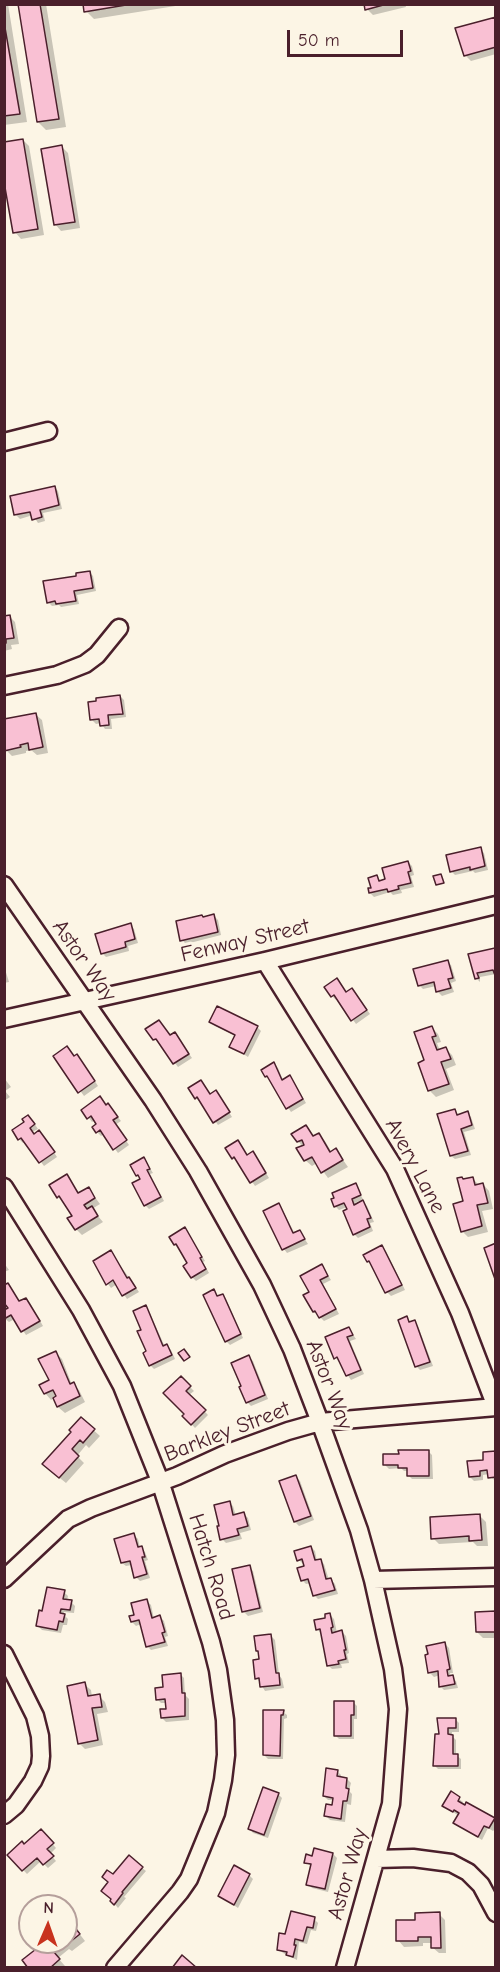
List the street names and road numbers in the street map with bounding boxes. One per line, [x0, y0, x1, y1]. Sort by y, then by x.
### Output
street label: Fenway Street [178, 913, 312, 969]
street label: Astor Way [46, 915, 122, 1007]
street label: Avery Lane [379, 1114, 451, 1218]
street label: Astor Way [300, 1336, 358, 1434]
street label: Barkley Street [160, 1396, 294, 1468]
street label: Hatch Road [182, 1510, 240, 1624]
street label: Astor Way [322, 1825, 374, 1923]

